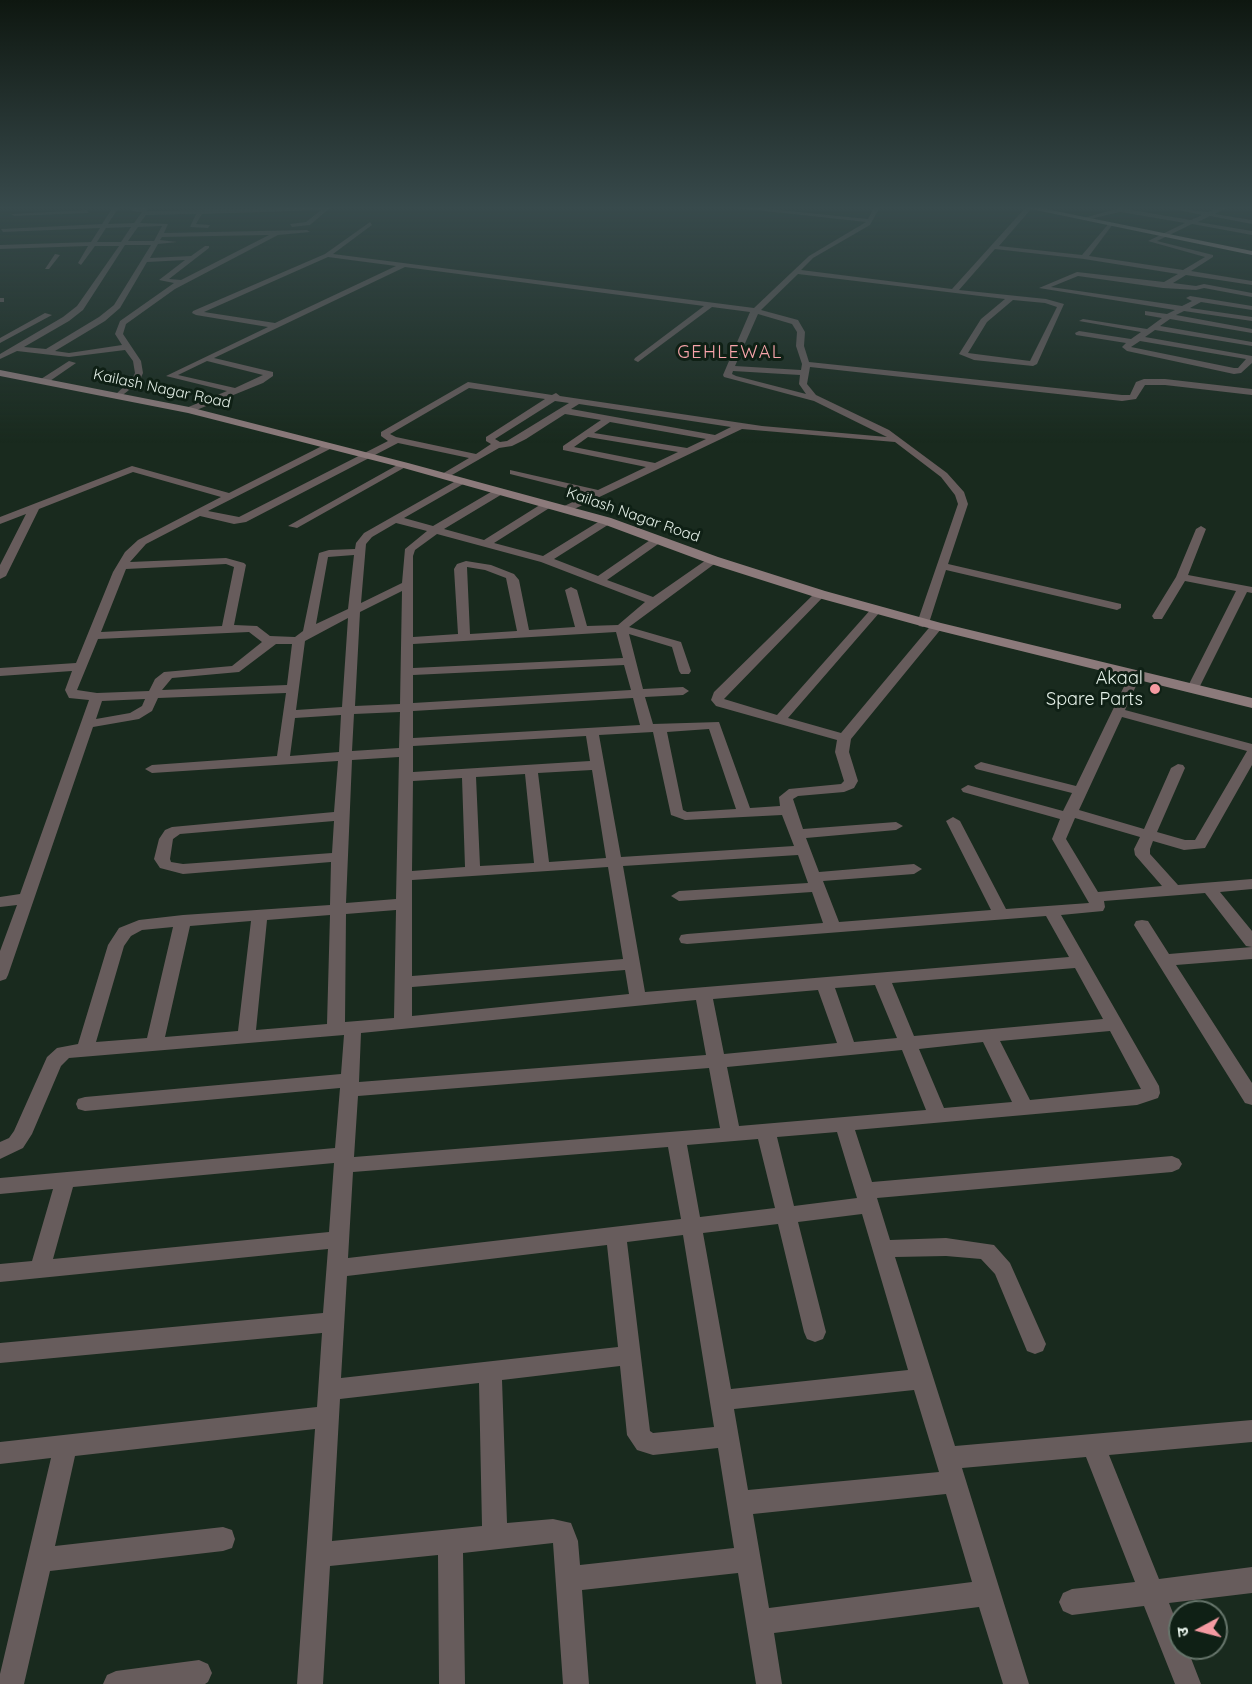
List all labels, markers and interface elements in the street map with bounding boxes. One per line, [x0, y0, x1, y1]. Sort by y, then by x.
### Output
district label: GEHLEWAL [677, 342, 783, 364]
street label: Kailash Nagar Road [92, 366, 232, 412]
street label: Kailash Nagar Road [564, 484, 702, 546]
place label: Akaal Spare Parts [1046, 668, 1143, 710]
marker: Akaal Spare Parts [1148, 682, 1162, 696]
north arrow [1168, 1600, 1228, 1660]
text: उ [1172, 1626, 1193, 1638]

